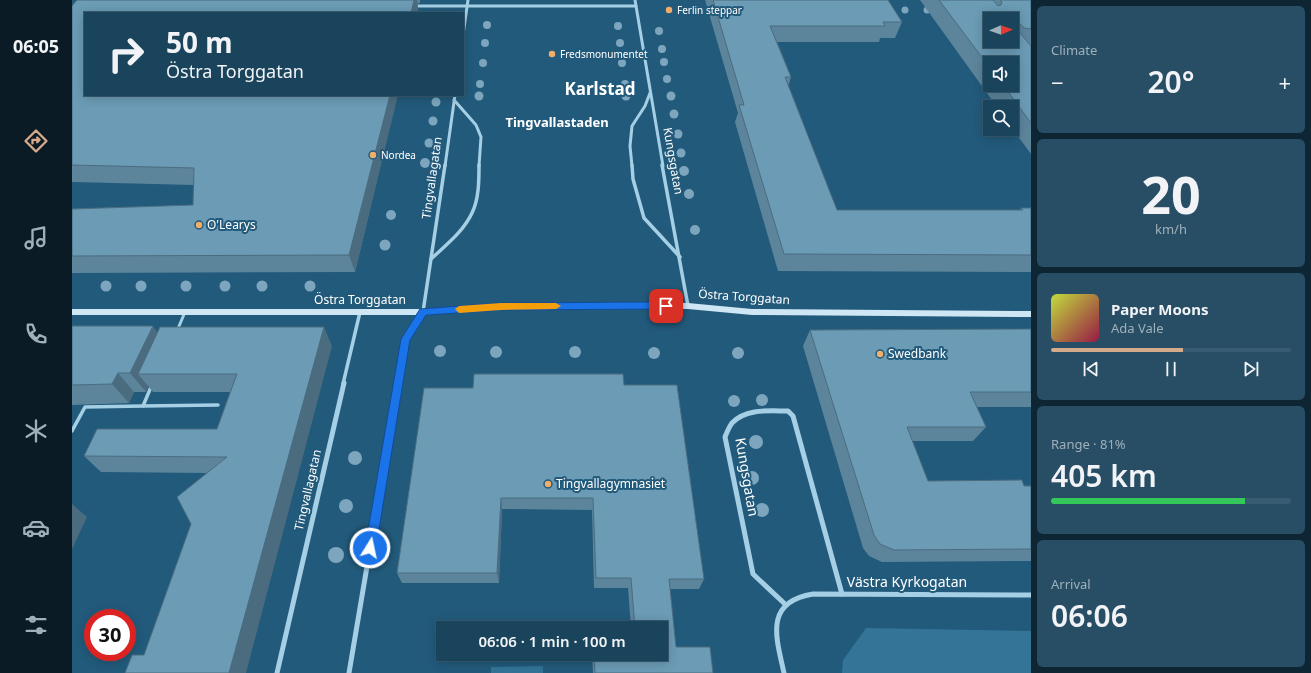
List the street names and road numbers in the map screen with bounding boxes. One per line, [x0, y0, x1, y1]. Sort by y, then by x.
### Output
street label: Kungsgatan [659, 126, 688, 196]
street label: Tingvallagatan [417, 136, 446, 220]
street label: Östra Torggatan [698, 285, 790, 308]
street label: Östra Torggatan [314, 291, 406, 308]
street label: Kungsgatan [731, 436, 764, 518]
street label: Tingvallagatan [290, 448, 325, 532]
street label: Västra Kyrkogatan [847, 572, 967, 591]

